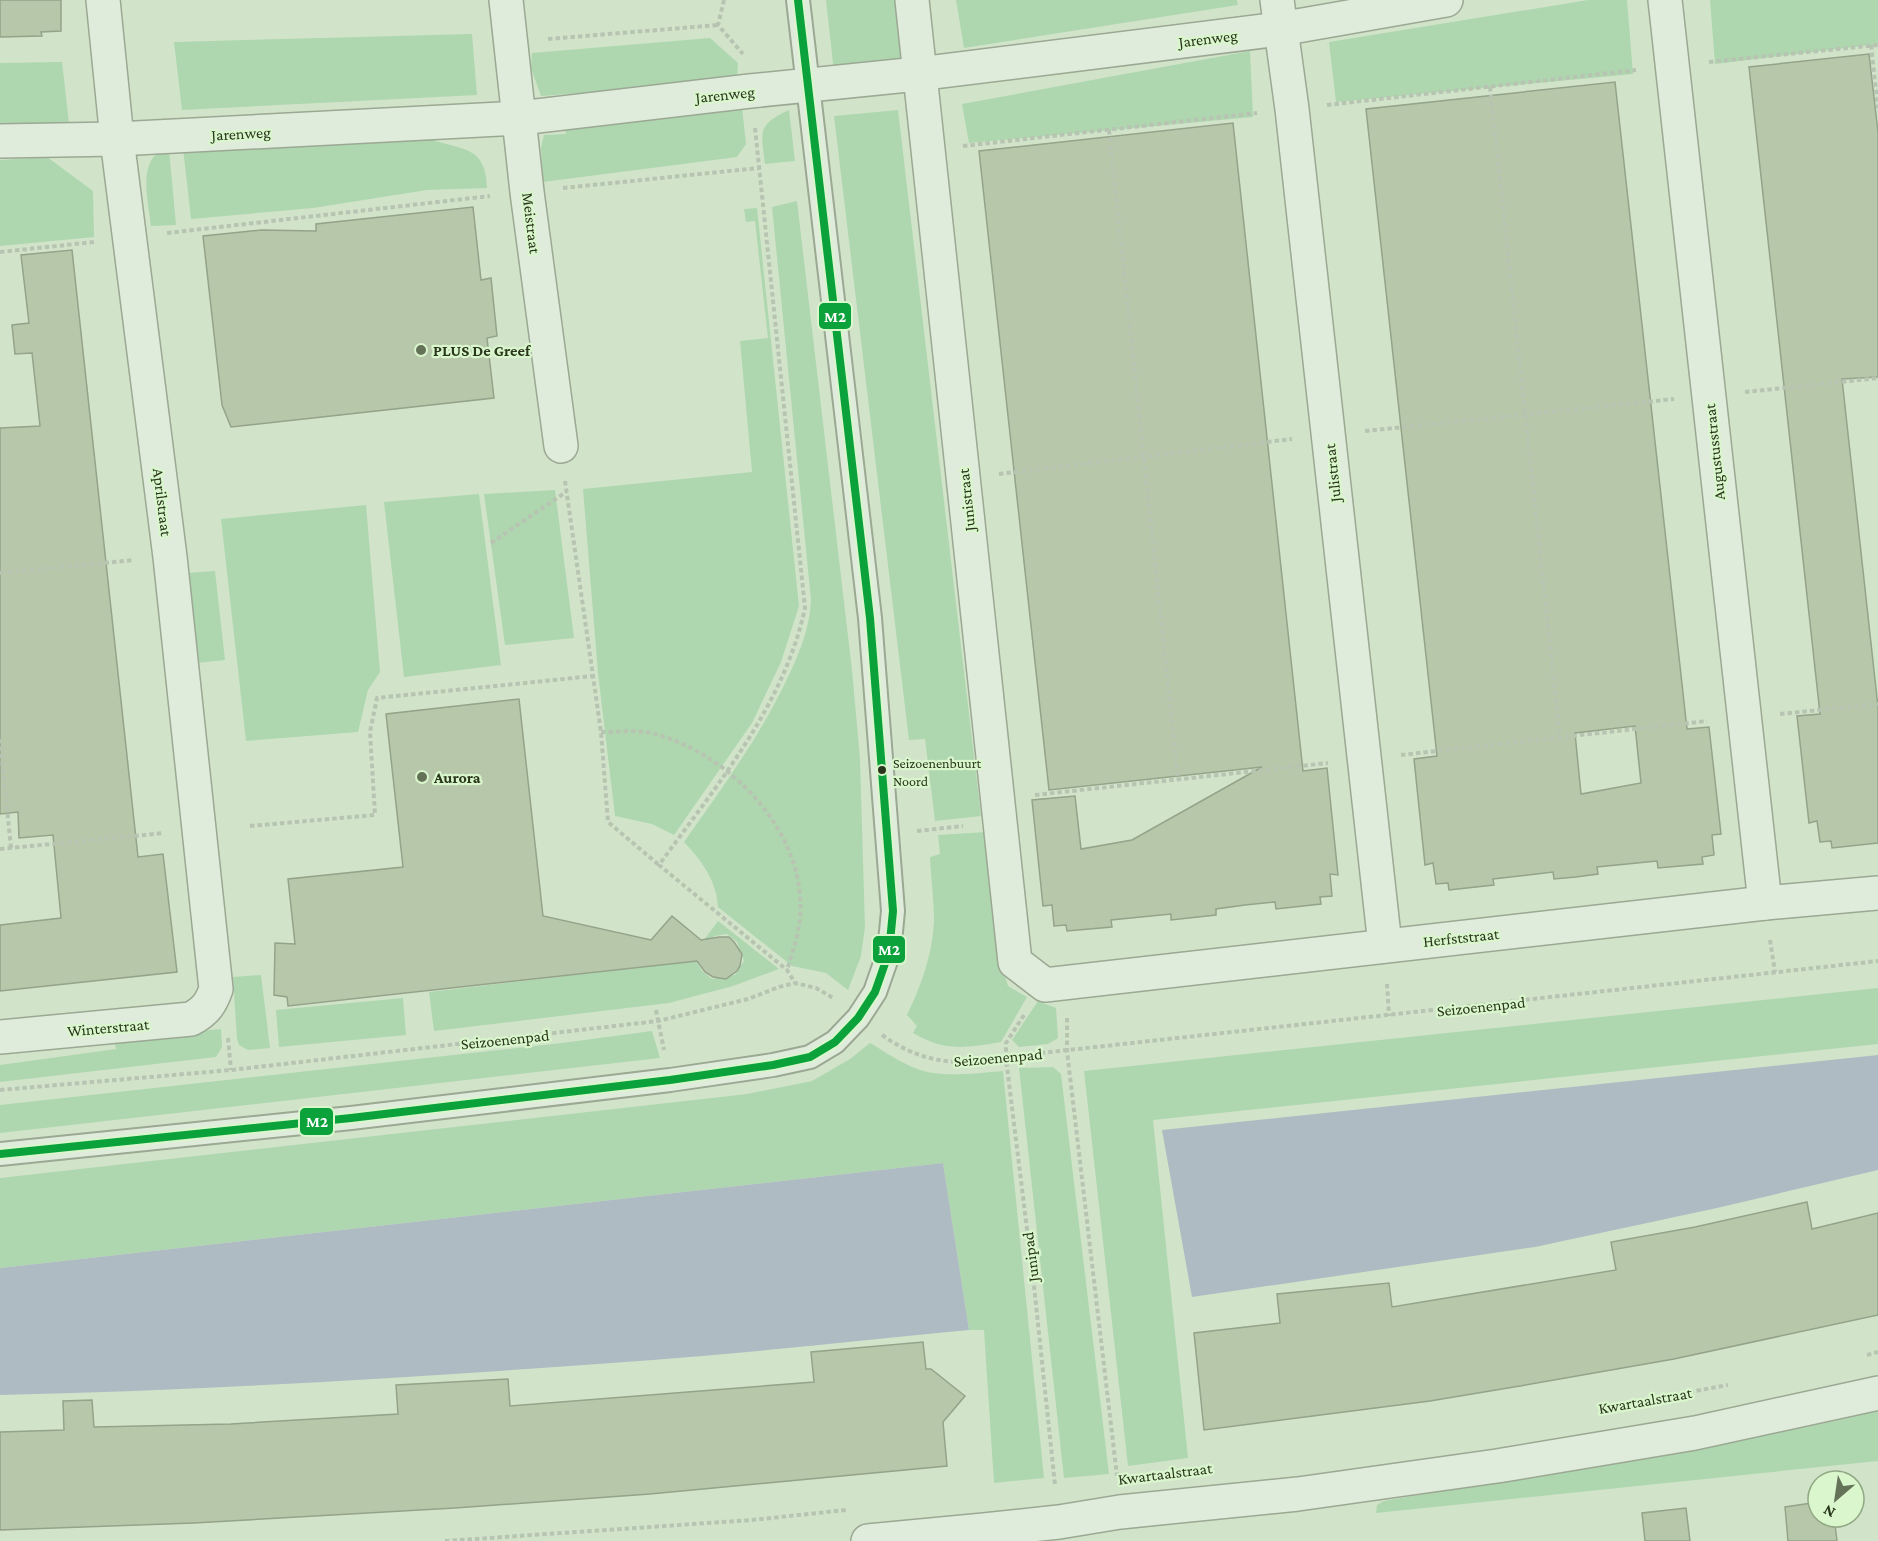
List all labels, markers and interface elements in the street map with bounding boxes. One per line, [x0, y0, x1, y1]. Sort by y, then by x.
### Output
street label: Jarenweg [1176, 26, 1239, 52]
street label: Jarenweg [693, 83, 756, 107]
street label: Jarenweg [209, 123, 271, 145]
street label: Meistraat [519, 191, 544, 255]
line badge: M2 [818, 302, 852, 330]
text: M2 [824, 308, 846, 325]
place label: PLUS De Greef [433, 342, 532, 359]
marker: PLUS De Greef [414, 343, 428, 357]
street label: Augustusstraat [1701, 402, 1729, 501]
street label: Julistraat [1321, 442, 1345, 505]
street label: Aprilstraat [149, 467, 175, 538]
street label: Junistraat [955, 467, 979, 534]
place label: Seizoenenbuurt Noord [893, 755, 982, 789]
marker: Seizoenenbuurt Noord [876, 764, 888, 776]
place label: Aurora [433, 769, 481, 786]
marker: Aurora [415, 770, 429, 784]
street label: Herfststraat [1422, 925, 1501, 950]
line badge: M2 [872, 935, 906, 964]
text: M2 [878, 941, 900, 958]
street label: Seizoenenpad [1436, 993, 1527, 1021]
street label: Winterstraat [66, 1015, 150, 1040]
street label: Seizoenenpad [460, 1026, 551, 1054]
street label: Seizoenenpad [953, 1045, 1044, 1071]
line badge: M2 [299, 1107, 334, 1136]
text: M2 [306, 1113, 328, 1130]
street label: Junipad [1019, 1230, 1043, 1285]
street label: Kwartaalstraat [1597, 1384, 1694, 1417]
street label: Kwartaalstraat [1117, 1459, 1214, 1488]
north arrow [1806, 1469, 1866, 1529]
text: N [1820, 1502, 1838, 1522]

